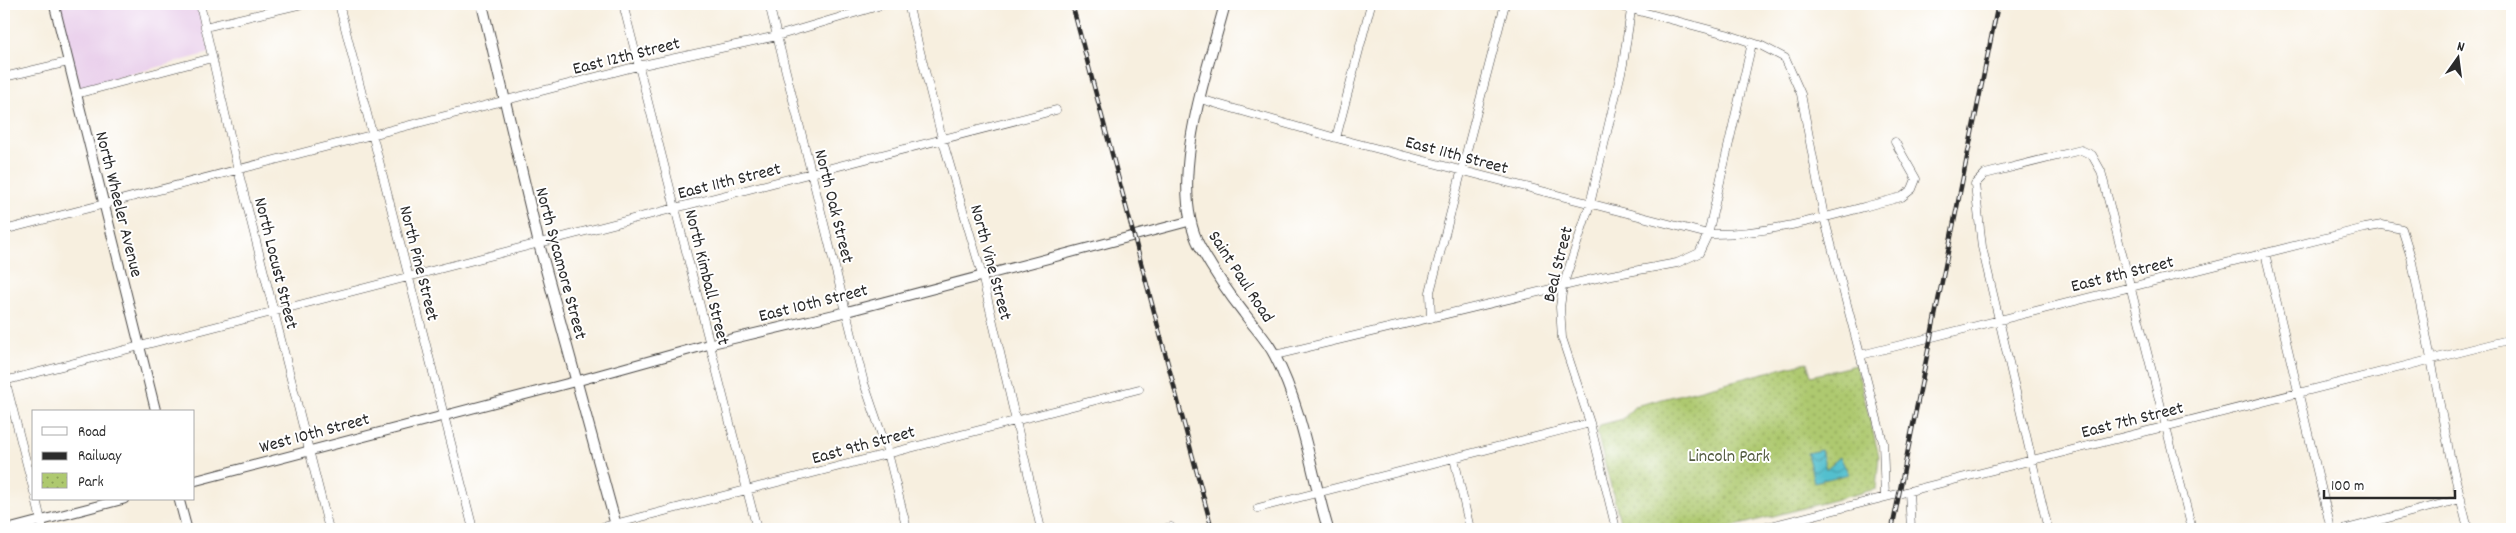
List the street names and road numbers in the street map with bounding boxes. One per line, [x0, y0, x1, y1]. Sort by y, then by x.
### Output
street label: East 12th Street [570, 32, 683, 83]
street label: North Wheeler Avenue [87, 129, 148, 280]
street label: East 11th Street [1402, 131, 1511, 182]
street label: North Oak Street [806, 147, 859, 267]
street label: East 11th Street [675, 157, 784, 207]
street label: North Sycamore Street [527, 185, 592, 343]
street label: North Locust Street [246, 195, 303, 332]
street label: North Vine Street [962, 202, 1017, 324]
street label: North Pine Street [391, 203, 444, 324]
street label: North Kimball Street [677, 207, 735, 349]
street label: Beal Street [1538, 224, 1581, 305]
street label: Saint Paul Road [1201, 226, 1279, 328]
street label: East 8th Street [2069, 251, 2177, 300]
street label: East 10th Street [757, 279, 871, 330]
street label: East 7th Street [2079, 397, 2187, 446]
street label: West 10th Street [257, 408, 373, 461]
street label: East 9th Street [809, 421, 918, 472]

